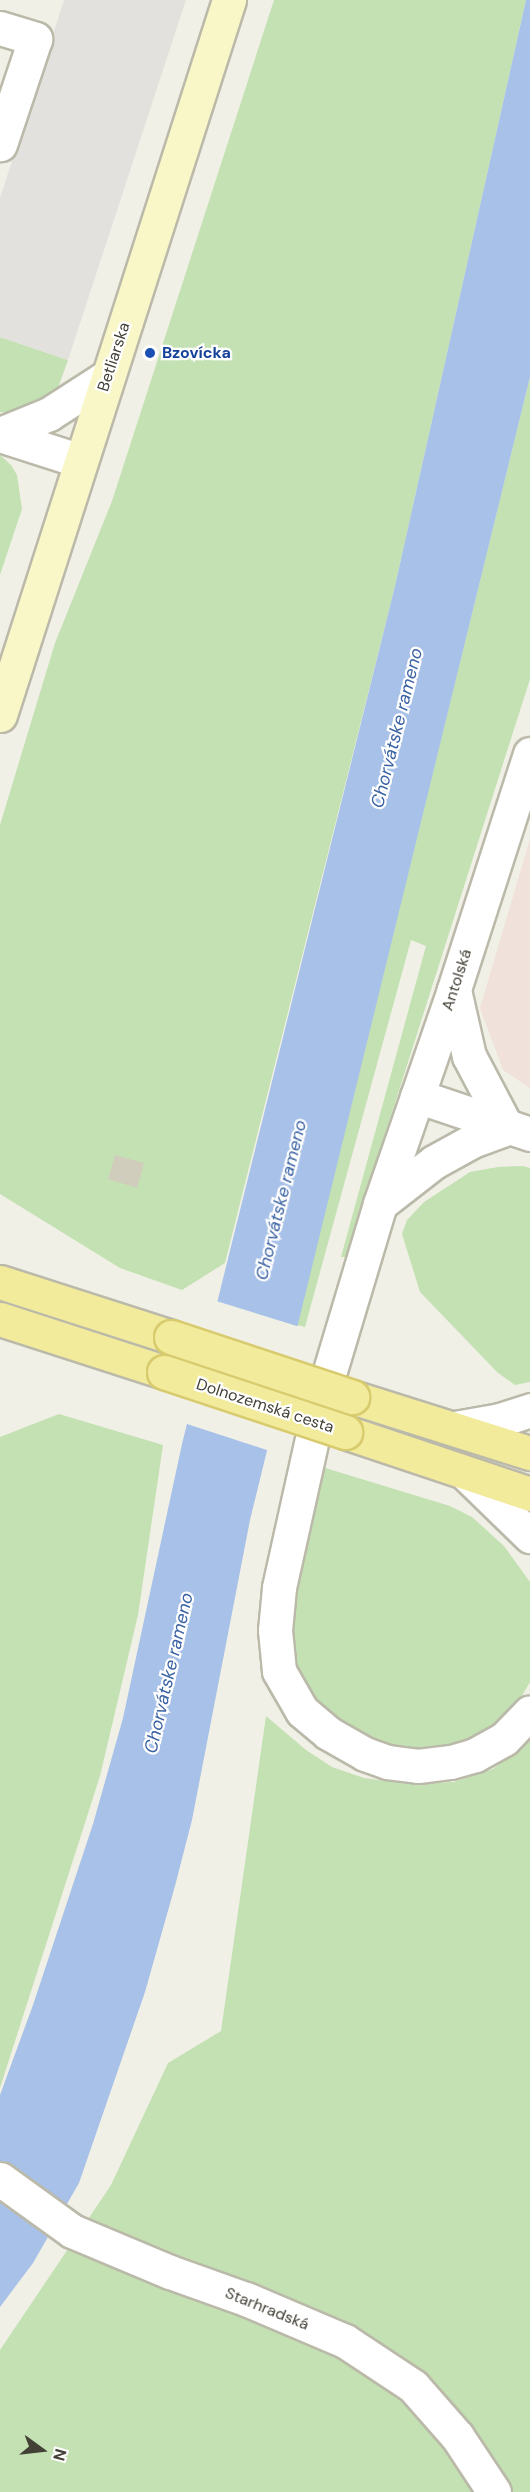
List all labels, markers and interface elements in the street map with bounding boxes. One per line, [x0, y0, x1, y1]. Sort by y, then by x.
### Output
street label: Betliarska [94, 320, 134, 394]
place label: Bzovícka [162, 343, 231, 363]
marker: Bzovícka [143, 346, 157, 360]
water label: Chorvátske rameno [367, 646, 427, 810]
street label: Antolská [438, 947, 476, 1013]
water label: Chorvátske rameno [251, 1118, 311, 1282]
street label: Dolnozemská cesta [194, 1375, 336, 1437]
water label: Chorvátske rameno [140, 1591, 198, 1755]
street label: Starhradská [222, 2283, 312, 2335]
north arrow [12, 2420, 72, 2480]
text: N [48, 2446, 72, 2463]

